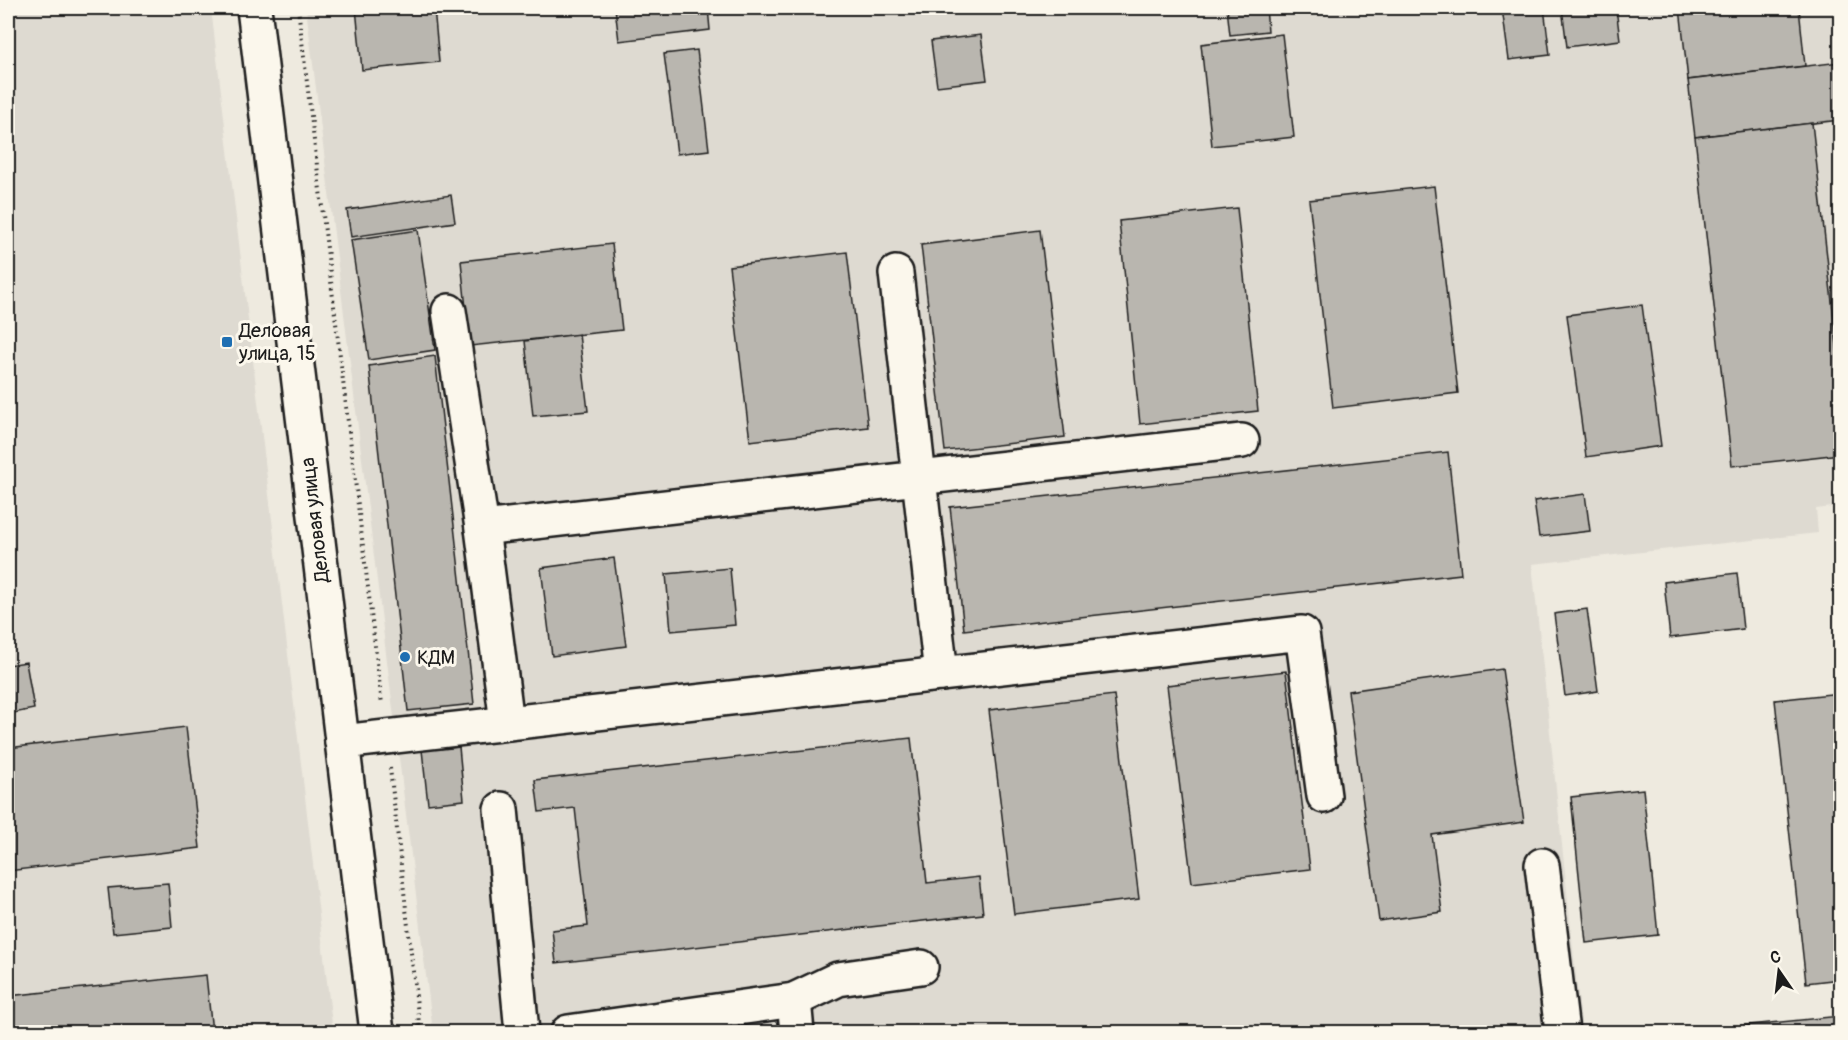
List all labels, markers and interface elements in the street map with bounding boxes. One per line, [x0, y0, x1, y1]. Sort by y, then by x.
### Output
place label: Деловая улица, 15 [238, 318, 315, 366]
marker: Деловая улица, 15 [220, 335, 234, 349]
street label: Деловая улица [295, 456, 335, 585]
place label: КДМ [417, 645, 455, 670]
marker: КДМ [398, 650, 412, 664]
north arrow [1749, 941, 1809, 1001]
text: С [1768, 946, 1783, 968]

